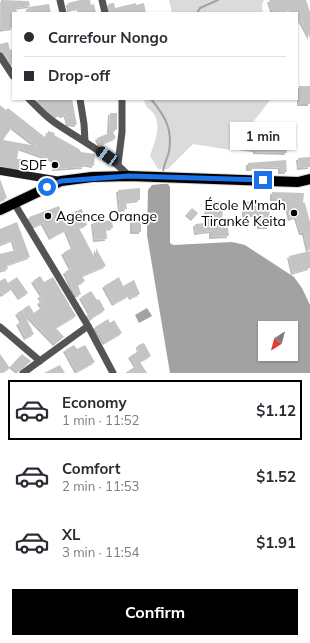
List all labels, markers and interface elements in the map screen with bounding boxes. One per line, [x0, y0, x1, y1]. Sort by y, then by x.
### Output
text: Carrefour Nongo [48, 28, 168, 47]
text: Drop-off [48, 66, 110, 85]
callout: 1 min [230, 122, 296, 150]
text: 1 min [246, 128, 280, 144]
car [94, 144, 120, 168]
place label: SDF [20, 156, 47, 174]
marker: SDF [50, 160, 60, 170]
route end [254, 171, 272, 189]
route start [38, 178, 56, 196]
place label: École M'mah Tiranké Keita [201, 196, 286, 230]
place label: Agence Orange [56, 207, 157, 225]
marker: École M'mah Tiranké Keita [289, 208, 299, 218]
marker: Agence Orange [43, 211, 53, 221]
north arrow [258, 321, 298, 361]
map controls [258, 321, 298, 361]
icon: car [14, 392, 50, 428]
text: Economy [62, 393, 127, 412]
text: $1.12 [256, 401, 296, 420]
text: 1 min · 11:52 [62, 412, 139, 428]
icon: car [14, 458, 50, 494]
text: Comfort [62, 459, 120, 478]
text: $1.52 [256, 467, 296, 486]
text: 2 min · 11:53 [62, 478, 139, 494]
icon: car [14, 524, 50, 560]
text: XL [62, 525, 80, 544]
text: $1.91 [256, 533, 296, 552]
text: 3 min · 11:54 [62, 544, 139, 560]
button: Confirm [12, 589, 298, 635]

